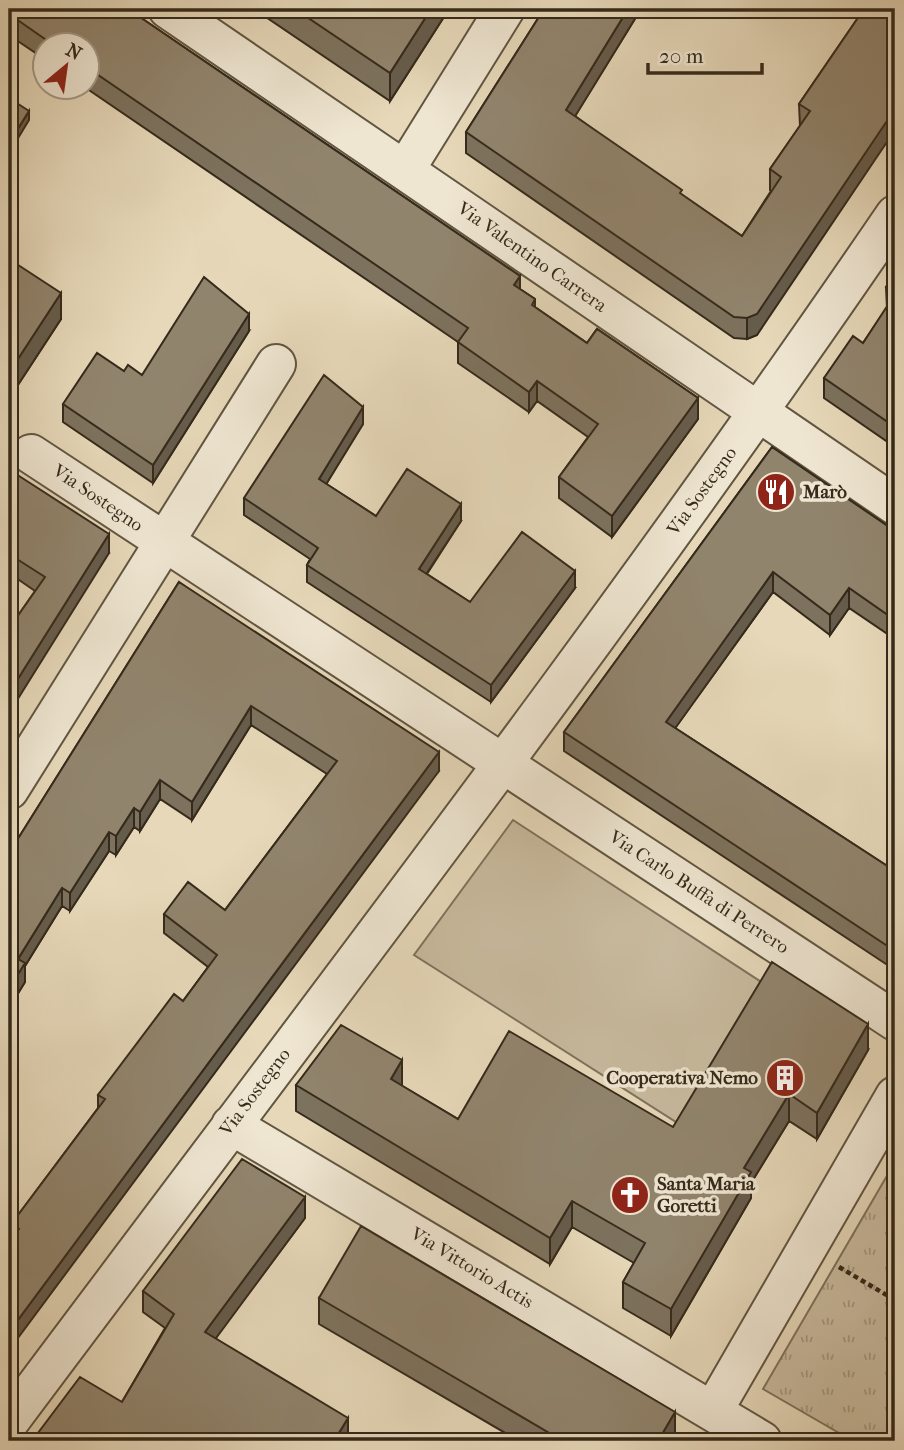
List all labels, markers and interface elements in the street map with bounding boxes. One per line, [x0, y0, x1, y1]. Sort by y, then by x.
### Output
north arrow [32, 32, 102, 102]
scale bar [648, 32, 762, 76]
text: N [62, 39, 86, 65]
text: 20 m [659, 44, 704, 68]
street label: Via Valentino Carrera [452, 197, 611, 317]
street label: Via Sostegno [662, 442, 742, 540]
street label: Via Sostegno [48, 459, 148, 536]
restaurant icon: Marò [755, 471, 797, 513]
place label: Marò [802, 481, 847, 503]
street label: Via Carlo Buffa di Perrero [604, 825, 793, 959]
street label: Via Sostegno [214, 1043, 295, 1141]
building icon: Cooperativa Nemo [764, 1057, 806, 1099]
place label: Cooperativa Nemo [606, 1067, 758, 1089]
place label: Santa Maria Goretti [657, 1173, 756, 1217]
church icon: Santa Maria Goretti [609, 1174, 651, 1216]
street label: Via Vittorio Actis [406, 1222, 537, 1313]

